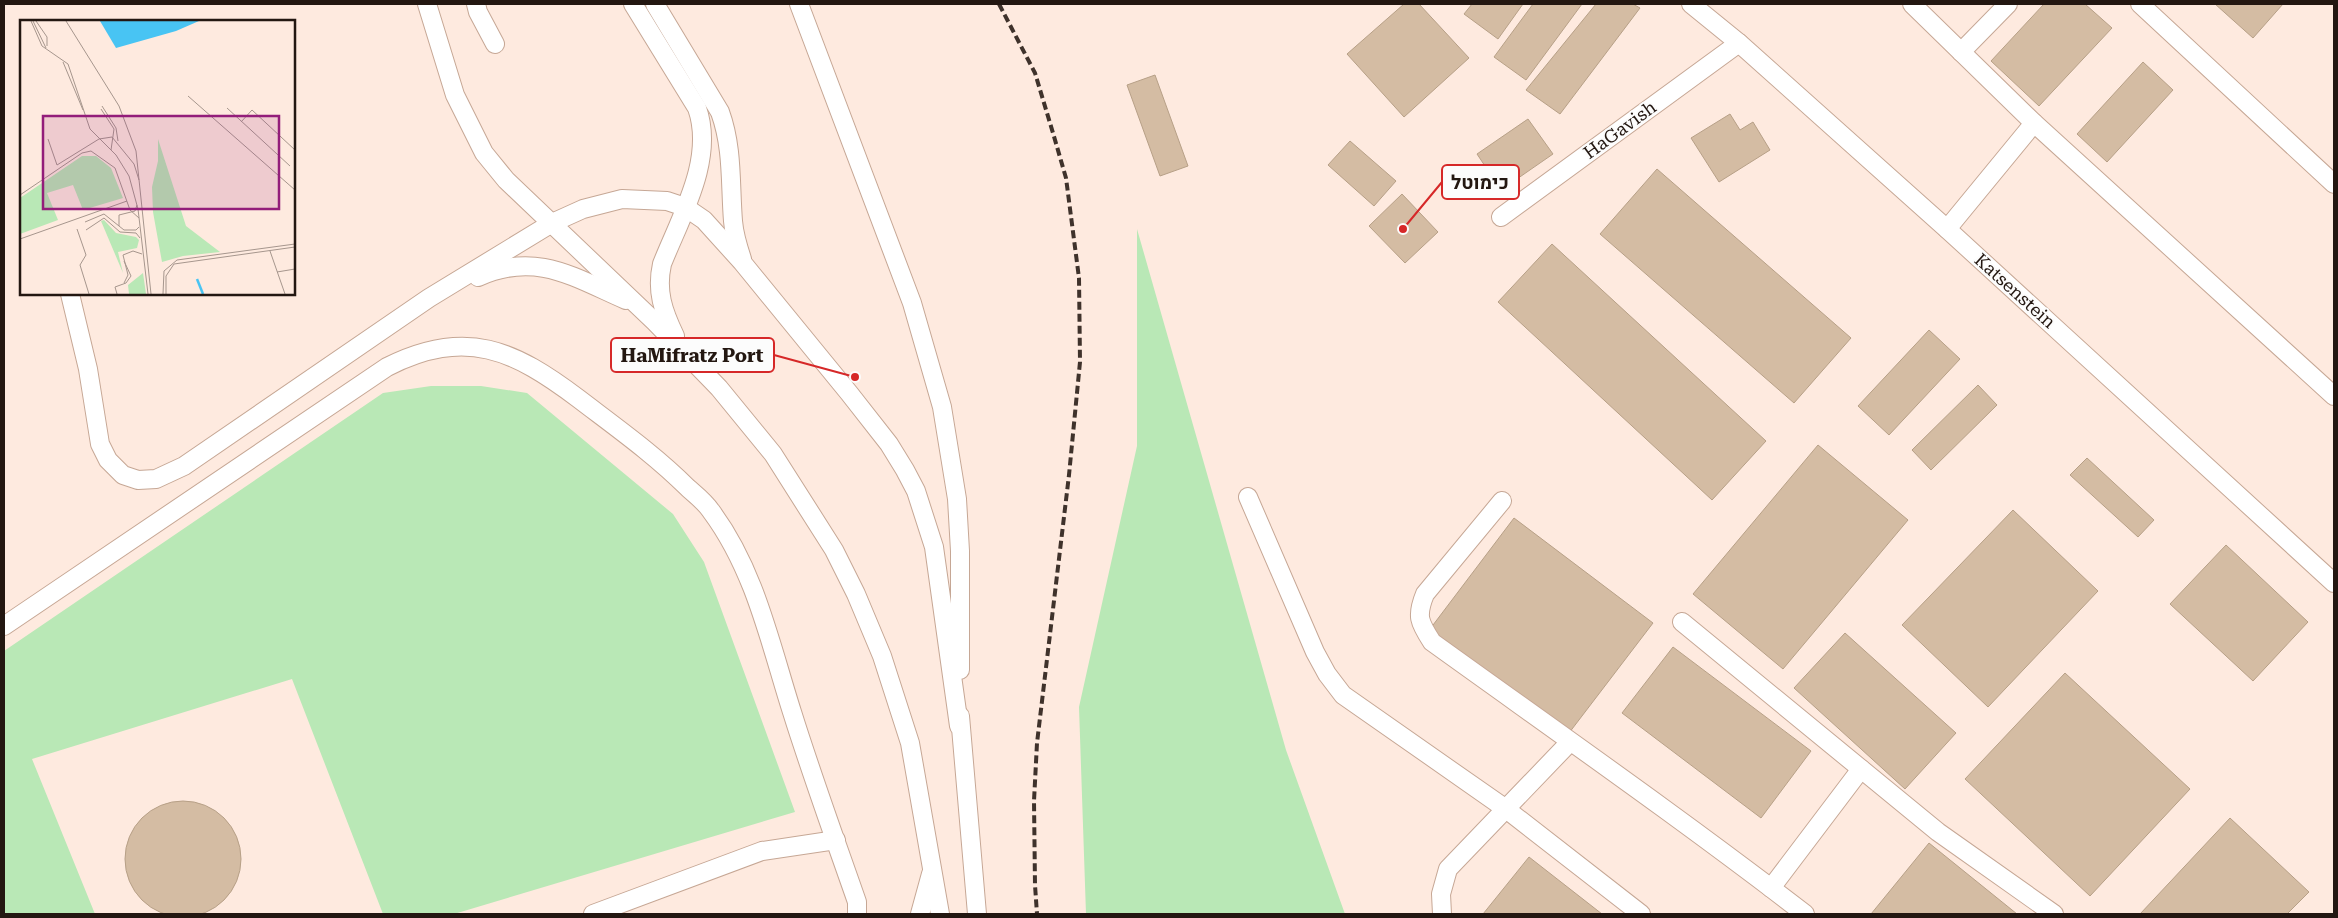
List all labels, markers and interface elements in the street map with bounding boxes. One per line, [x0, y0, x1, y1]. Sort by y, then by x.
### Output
inset map [20, 20, 295, 295]
street label: HaGavish [1579, 96, 1660, 163]
callout: כימוטל [1442, 165, 1519, 199]
text: כימוטל [1451, 171, 1509, 194]
street label: Katsenstein [1971, 249, 2060, 333]
callout: HaMifratz Port [611, 338, 774, 372]
text: HaMifratz Port [620, 344, 764, 367]

